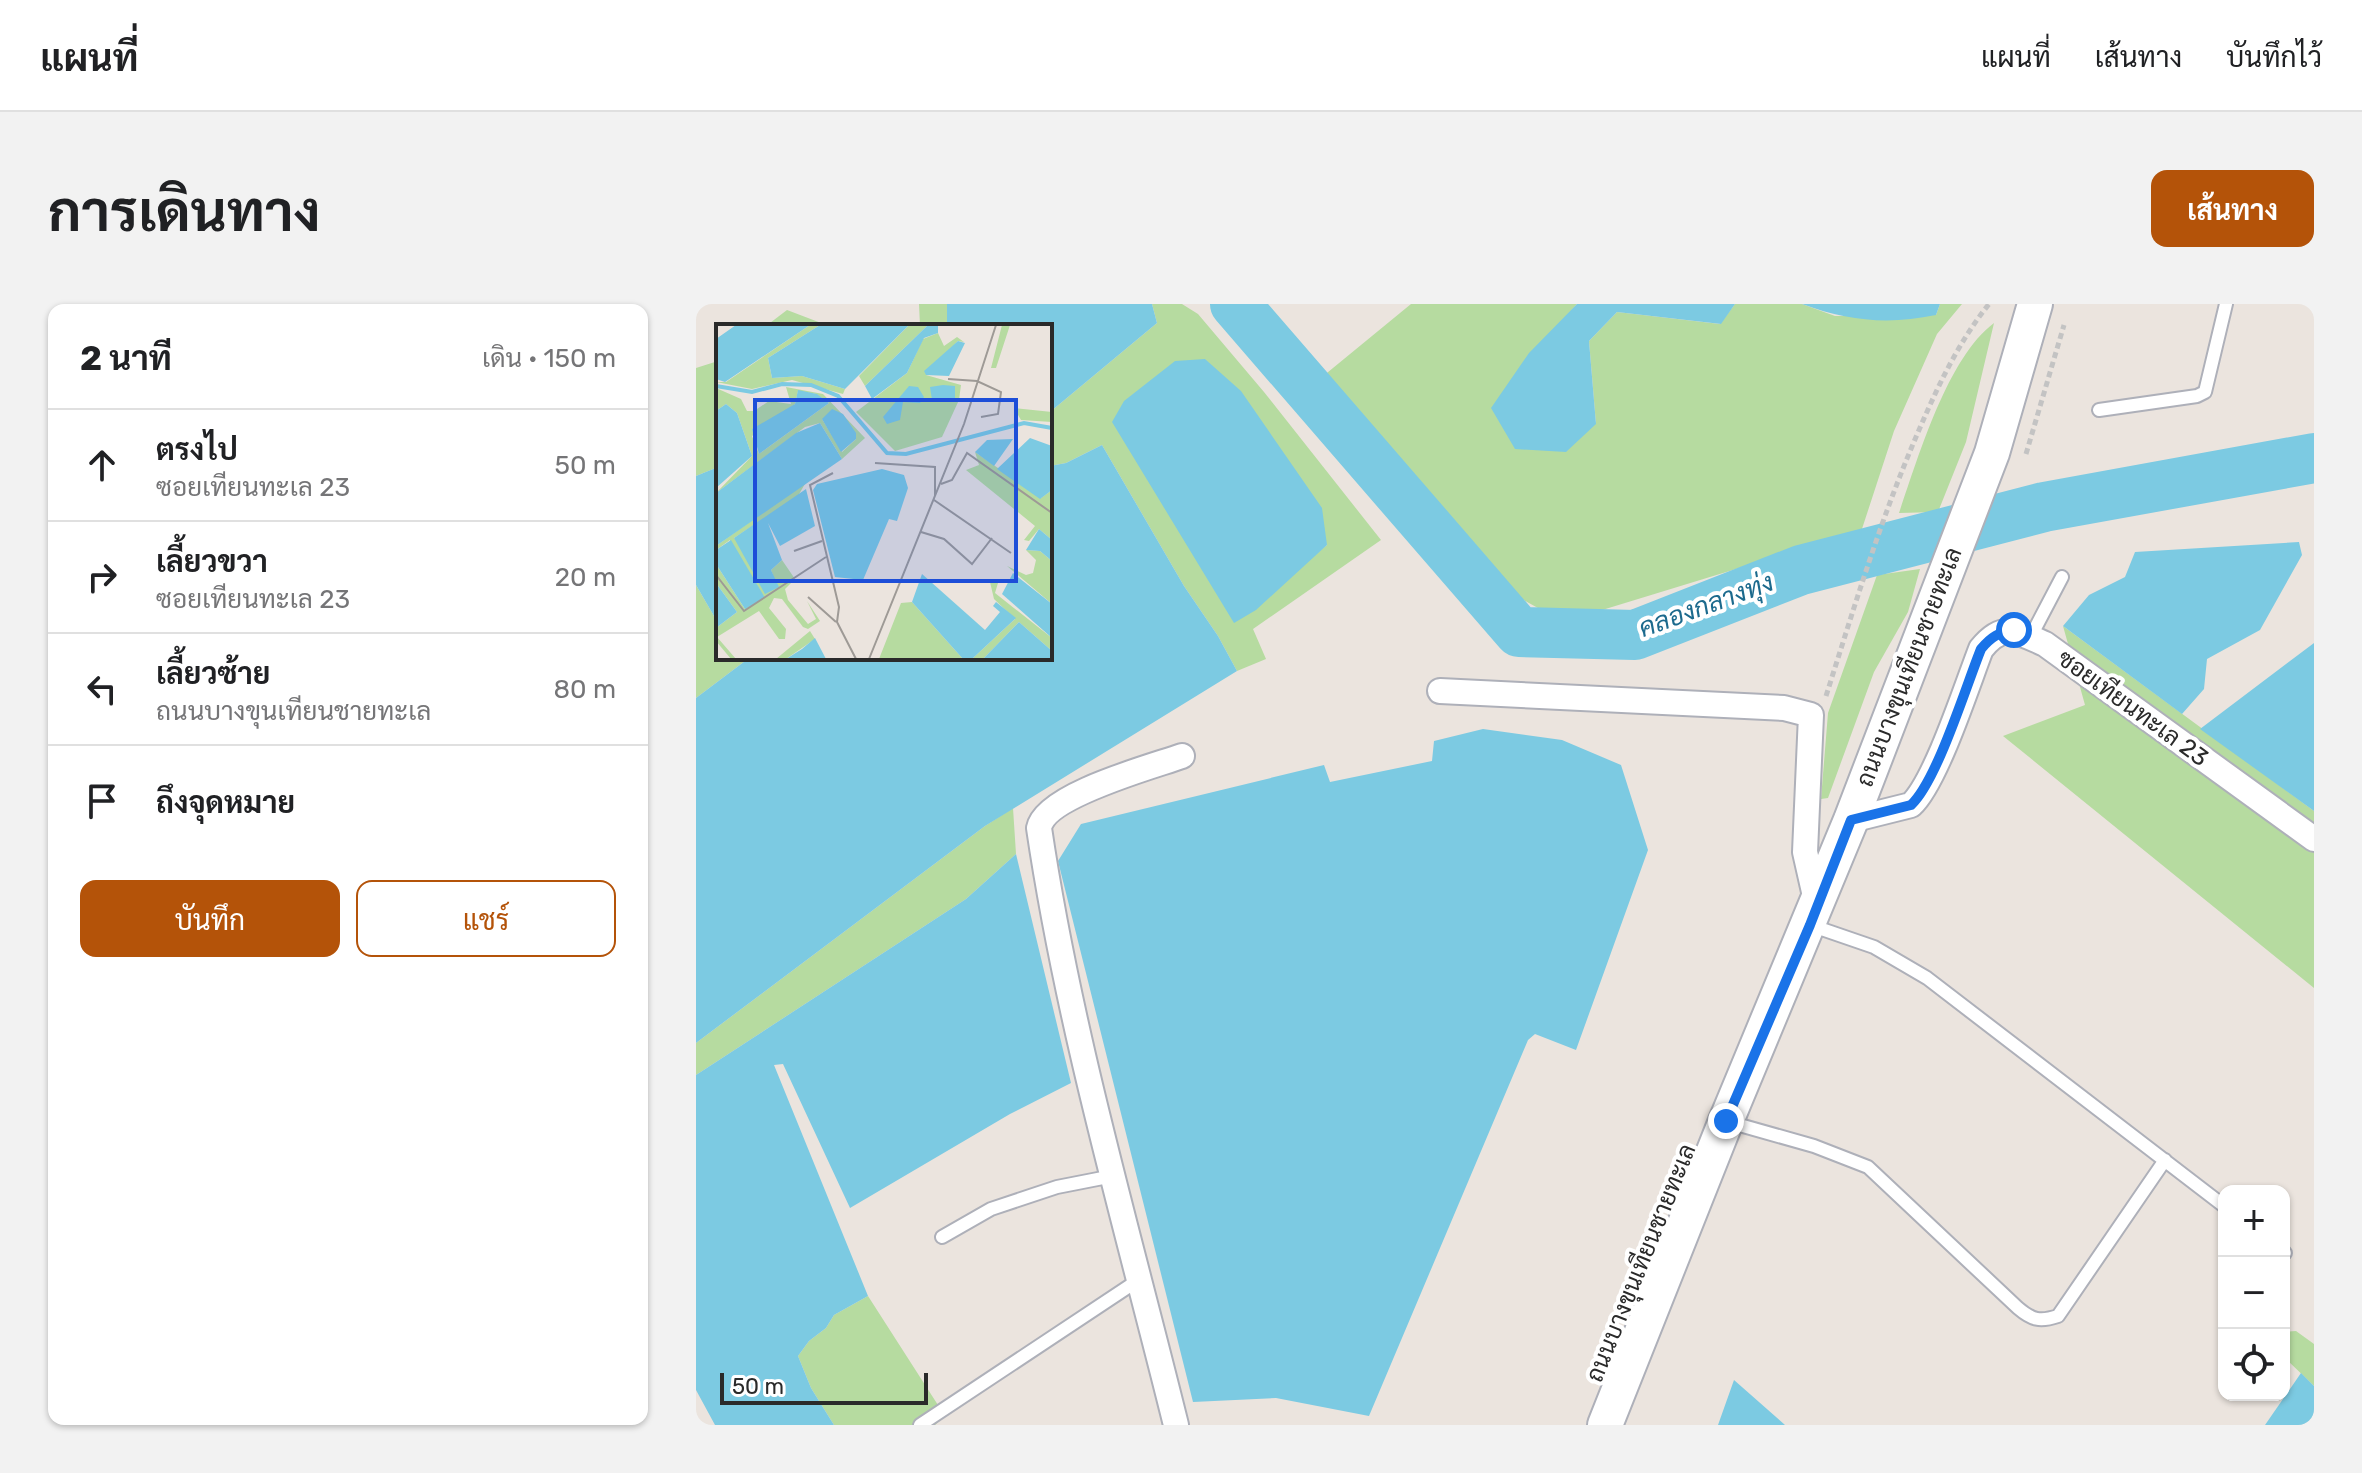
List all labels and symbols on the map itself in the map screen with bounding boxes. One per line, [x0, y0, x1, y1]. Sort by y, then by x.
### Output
inset map [716, 324, 1052, 660]
street label: ถนนบางขุนเทียนชายทะเล [1849, 543, 1969, 791]
water label: คลองกลางทุ่ง [1635, 567, 1778, 646]
route start [1996, 612, 2032, 648]
street label: ซอยเทียนทะเล 23 [2052, 643, 2214, 772]
route end [1708, 1103, 1744, 1139]
street label: ถนนบางขุนเทียนชายทะเล [1579, 1140, 1703, 1387]
scale bar [720, 1369, 928, 1405]

